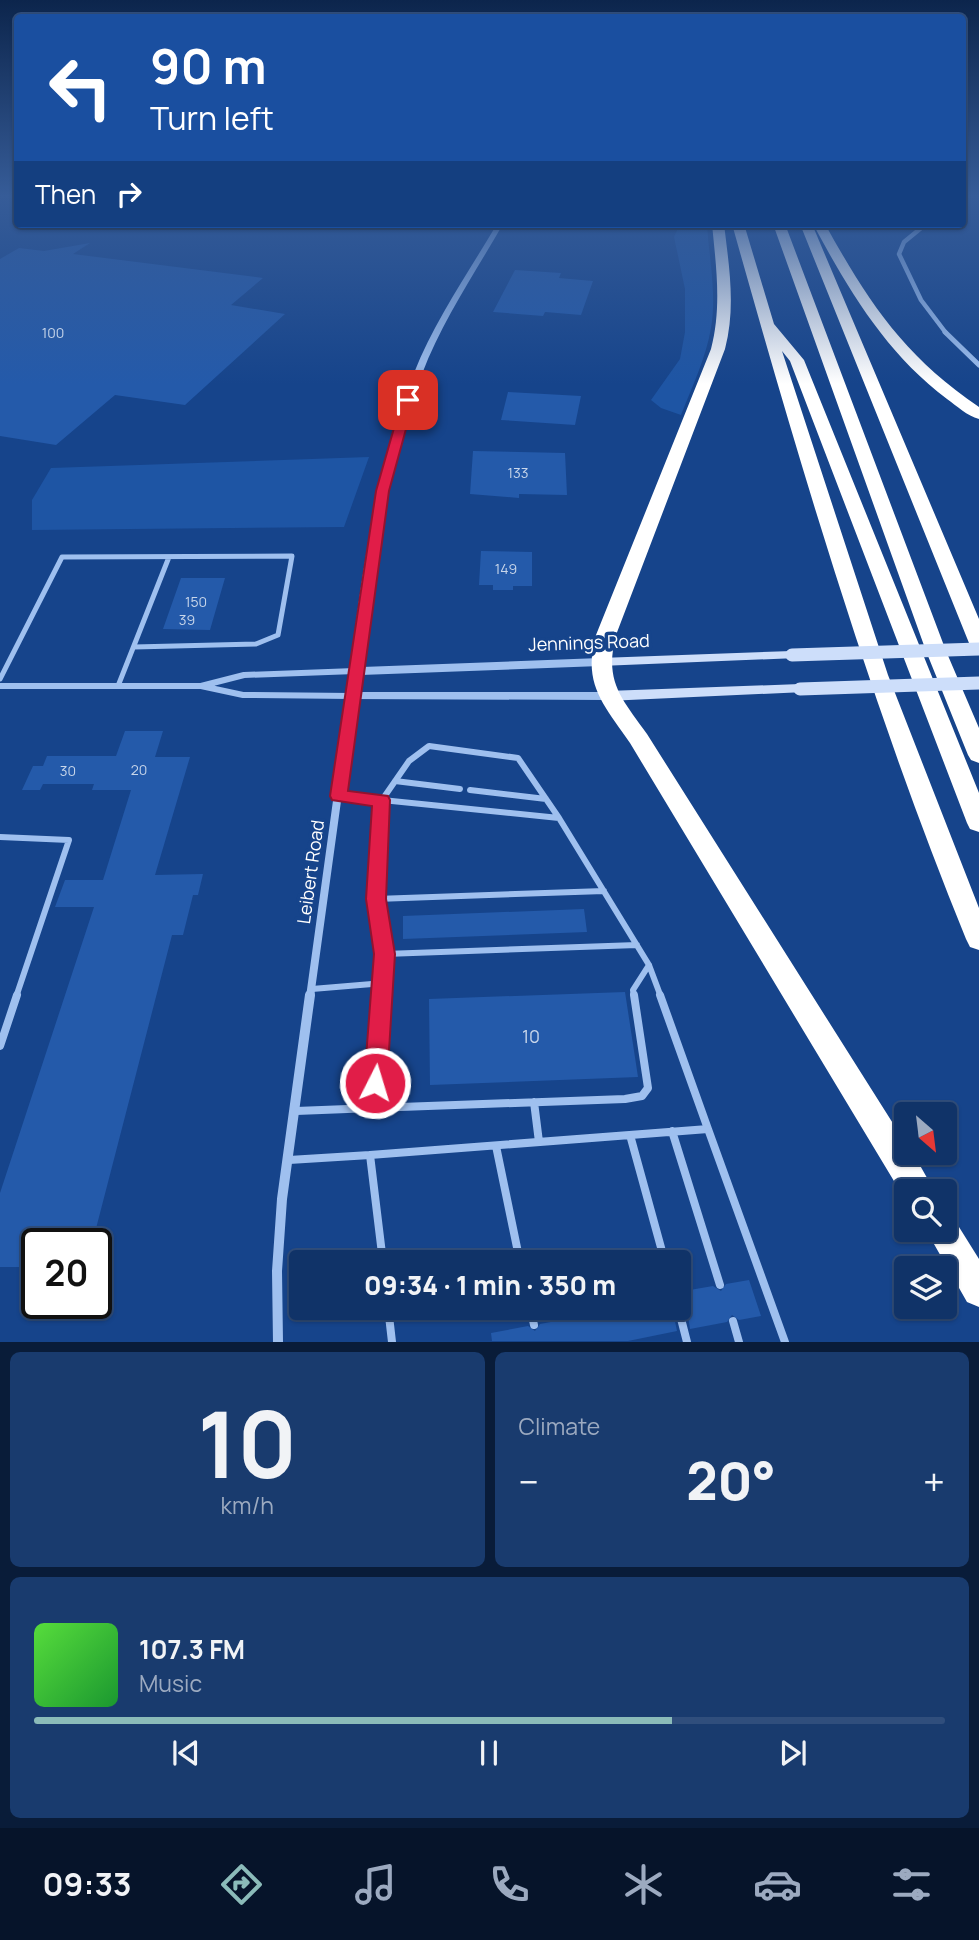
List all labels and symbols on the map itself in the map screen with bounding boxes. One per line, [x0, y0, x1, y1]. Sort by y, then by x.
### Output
house number: 100 [42, 323, 64, 342]
pin [378, 370, 438, 430]
house number: 133 [508, 463, 528, 482]
house number: 149 [495, 559, 517, 578]
house number: 150 [185, 592, 207, 611]
house number: 39 [179, 610, 195, 629]
street label: Jennings Road [528, 628, 650, 656]
house number: 20 [131, 760, 147, 779]
house number: 30 [60, 761, 76, 780]
street label: Leibert Road [291, 818, 329, 926]
house number: 10 [522, 1024, 540, 1048]
position arrow [338, 1046, 412, 1120]
north arrow [894, 1102, 957, 1166]
speed limit sign: 20 [21, 1228, 112, 1319]

